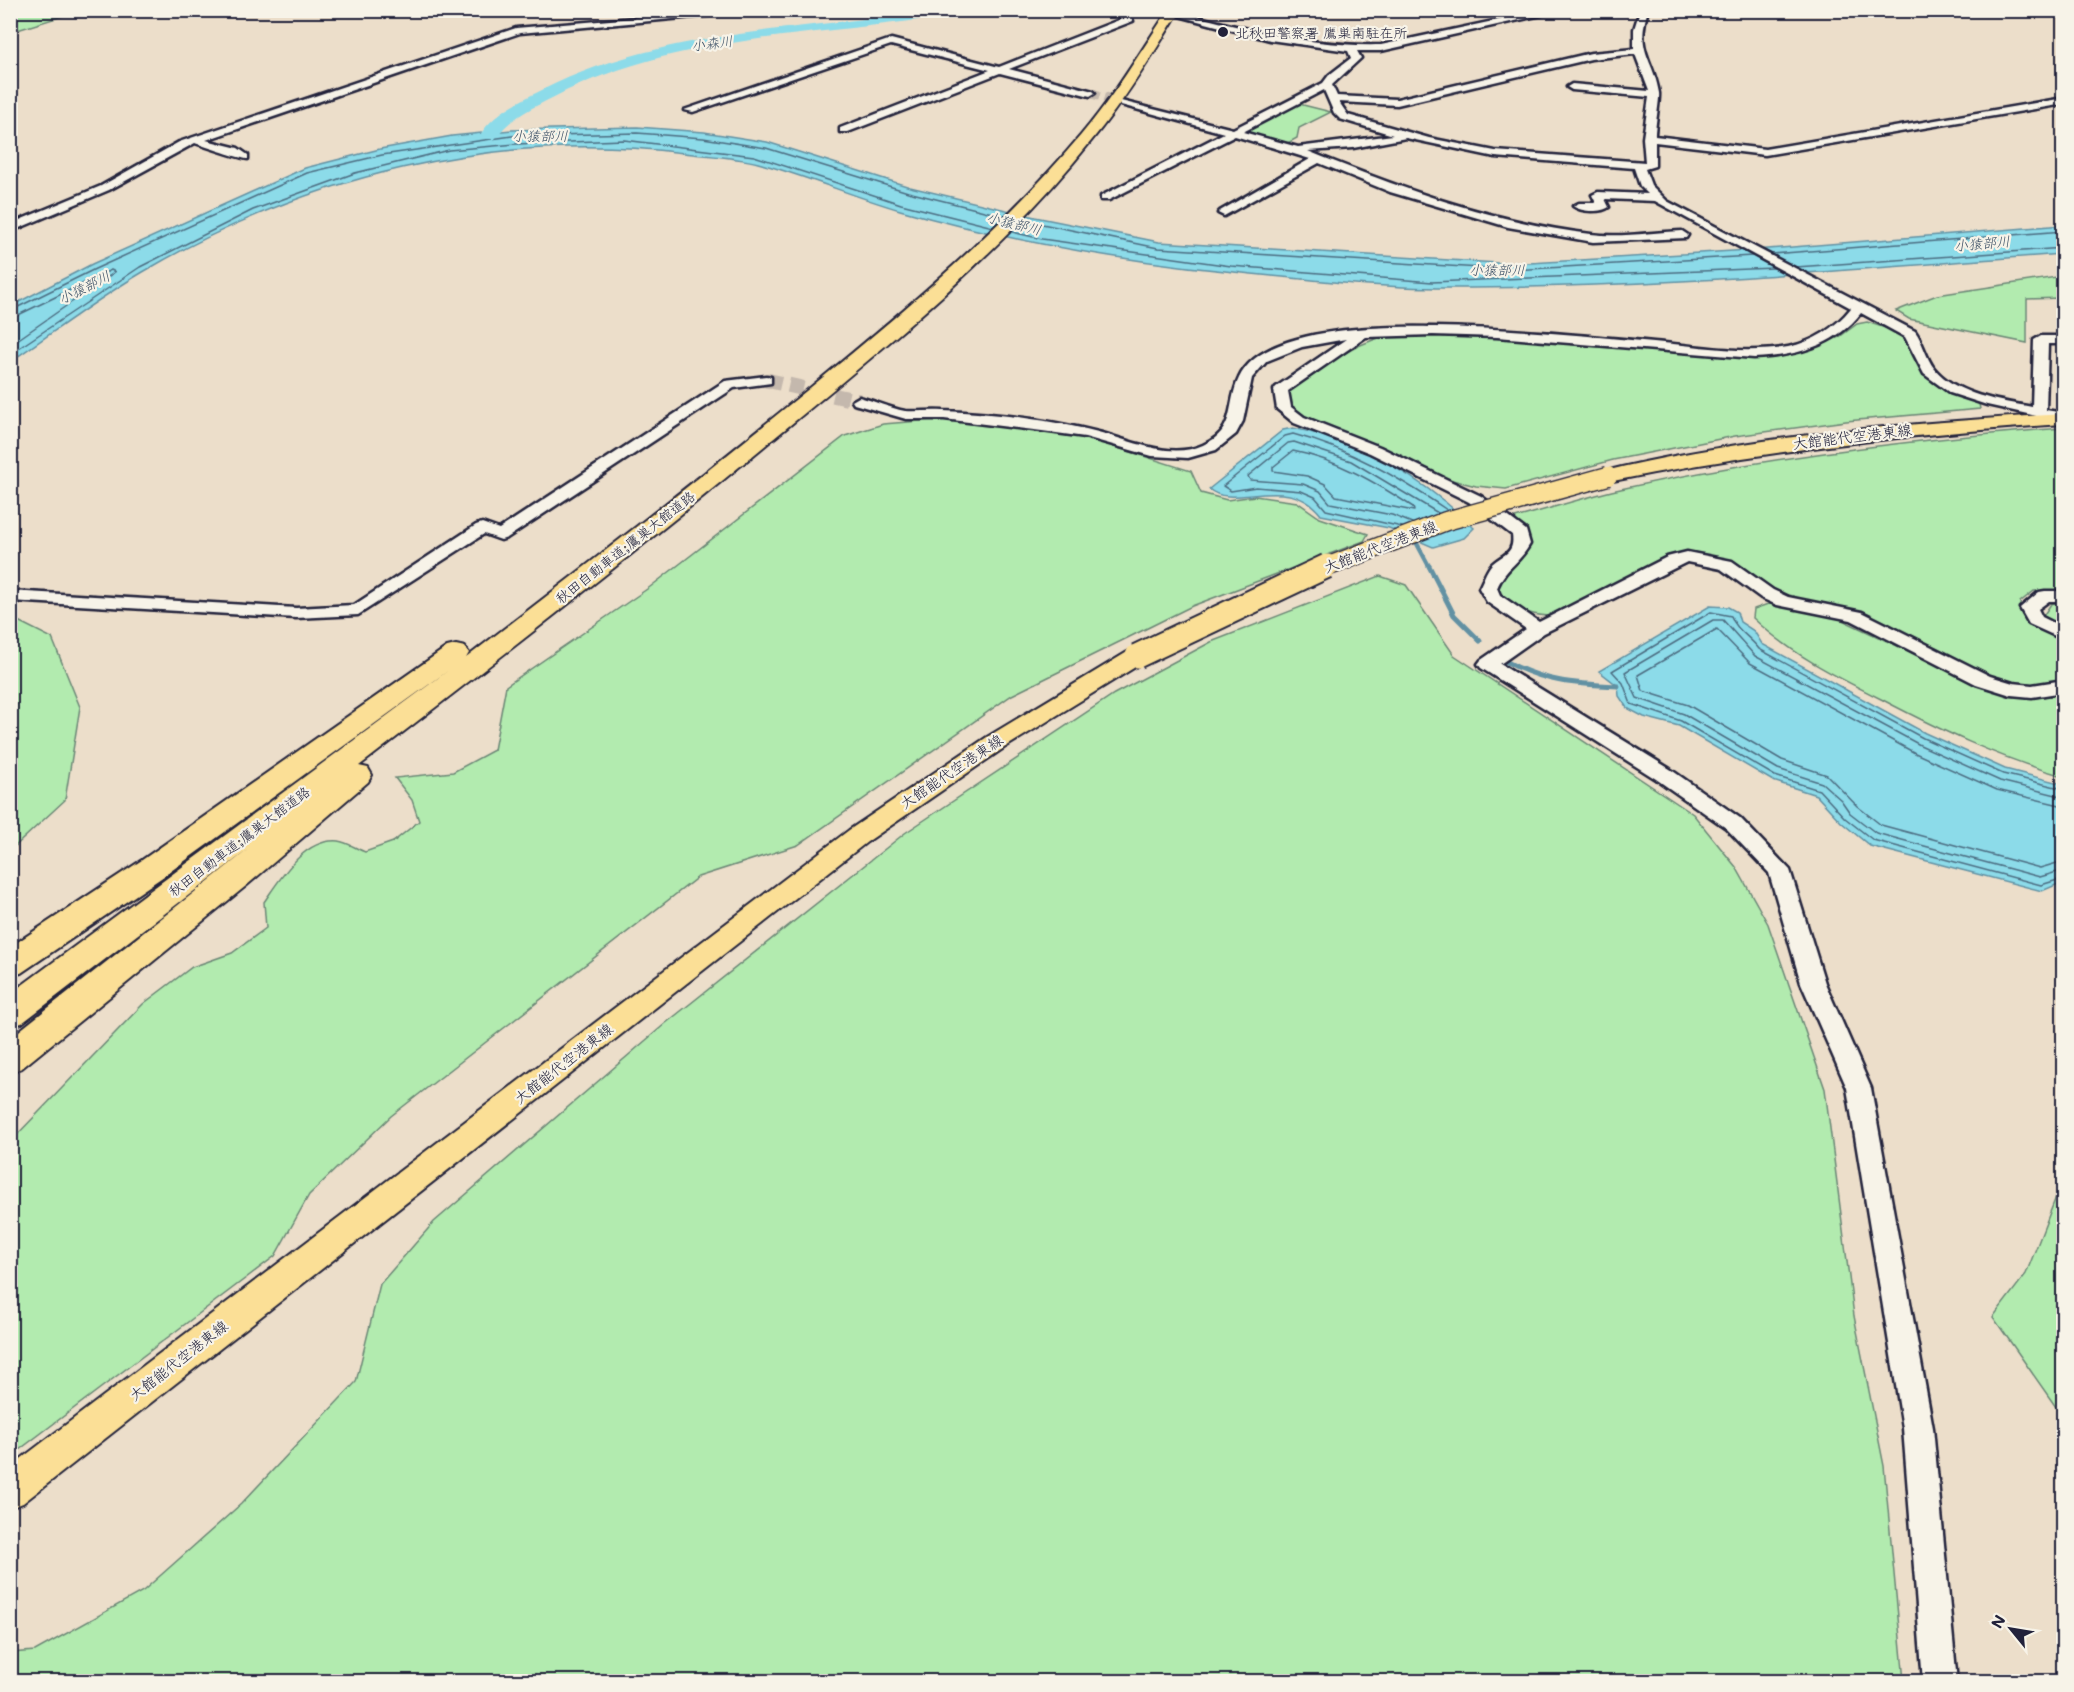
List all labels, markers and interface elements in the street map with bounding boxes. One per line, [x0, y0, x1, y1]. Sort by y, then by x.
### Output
place label: 北秋田警察署 鷹巣南駐在所 [1235, 23, 1407, 42]
marker: 北秋田警察署 鷹巣南駐在所 [1216, 25, 1230, 39]
water label: 小森川 [690, 31, 734, 55]
water label: 小猿部川 [512, 126, 568, 145]
water label: 小猿部川 [985, 207, 1043, 239]
water label: 小猿部川 [1953, 231, 2011, 255]
water label: 小猿部川 [1469, 260, 1525, 279]
water label: 小猿部川 [55, 266, 113, 308]
street label: 大館能代空港東線 [1791, 419, 1913, 453]
street label: 秋田自動車道;鷹巣大館道路 [551, 486, 699, 608]
street label: 大館能代空港東線 [1320, 515, 1440, 577]
street label: 大館能代空港東線 [896, 729, 1006, 813]
street label: 秋田自動車道;鷹巣大館道路 [164, 781, 314, 901]
street label: 大館能代空港東線 [510, 1018, 616, 1108]
street label: 大館能代空港東線 [125, 1315, 231, 1405]
north arrow [1981, 1599, 2041, 1659]
text: N [1985, 1611, 2010, 1632]

